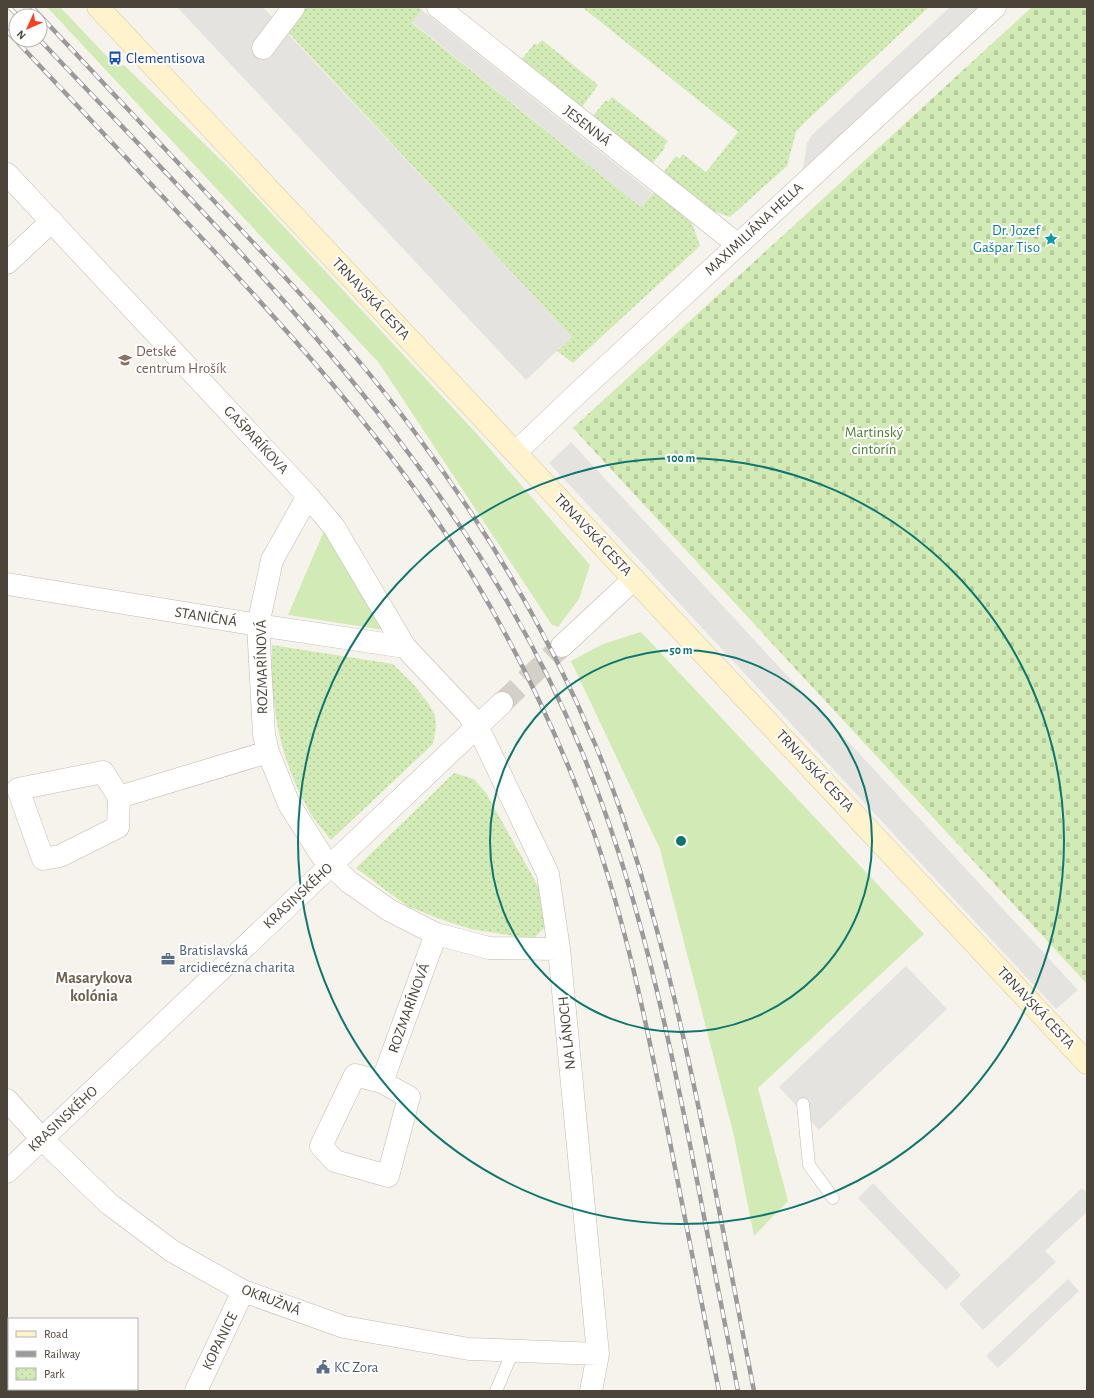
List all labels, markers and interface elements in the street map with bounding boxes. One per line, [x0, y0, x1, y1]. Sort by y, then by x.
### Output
north arrow [8, 8, 48, 48]
text: N [15, 28, 28, 41]
bus stop icon: Clementisova [107, 50, 123, 66]
place label: Clementisova [126, 51, 205, 66]
street label: JESENNÁ [561, 101, 615, 149]
street label: MAXIMILIÁNA HELLA [701, 178, 806, 278]
place label: Dr. Jozef Gašpar Tiso [973, 223, 1041, 255]
place icon: Dr. Jozef Gašpar Tiso [1043, 231, 1059, 247]
street label: TRNAVSKÁ CESTA [329, 254, 414, 343]
place label: Detské centrum Hrošík [136, 344, 227, 376]
school or university icon: Detské centrum Hrošík [117, 352, 133, 368]
street label: GAŠPARÍKOVA [221, 402, 293, 477]
park label: Martinský cintorín [845, 425, 904, 457]
text: 100 m [667, 452, 695, 464]
street label: TRNAVSKÁ CESTA [551, 490, 636, 579]
street label: STANIČNÁ [174, 603, 239, 629]
street label: ROZMARÍNOVÁ [252, 619, 270, 714]
text: 50 m [670, 644, 693, 656]
street label: TRNAVSKÁ CESTA [773, 726, 858, 815]
centre of rings [674, 834, 688, 848]
street label: KRASINSKÉHO [259, 859, 336, 932]
place label: Bratislavská arcidiecézna charita [179, 943, 295, 975]
office icon: Bratislavská arcidiecézna charita [160, 951, 176, 967]
street label: ROZMARÍNOVÁ [384, 960, 432, 1055]
street label: TRNAVSKÁ CESTA [994, 963, 1079, 1052]
district label: Masarykova kolónia [56, 970, 133, 1004]
street label: NA LÁNOCH [554, 995, 578, 1071]
street label: KRASINSKÉHO [24, 1082, 101, 1155]
street label: OKRUŽNÁ [239, 1280, 304, 1318]
street label: KOPANICE [200, 1310, 240, 1372]
legend [8, 1318, 138, 1390]
text: Road [44, 1328, 68, 1340]
text: Railway [44, 1348, 80, 1361]
public building icon: KC Zora [315, 1359, 331, 1375]
place label: KC Zora [334, 1360, 379, 1375]
text: Park [44, 1368, 65, 1380]

